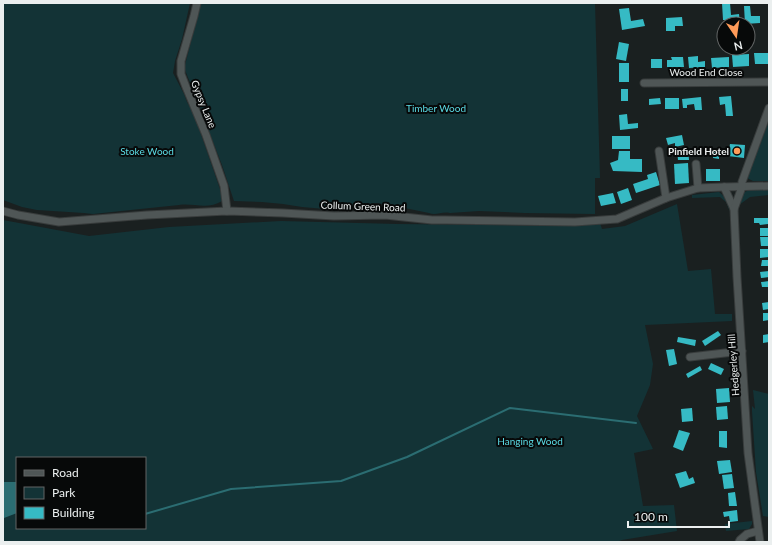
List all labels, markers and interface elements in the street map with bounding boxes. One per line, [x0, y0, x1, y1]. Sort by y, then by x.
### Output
north arrow [716, 16, 756, 56]
text: N [733, 39, 744, 54]
street label: Wood End Close [670, 66, 743, 78]
street label: Gypsy Lane [189, 78, 219, 130]
park label: Timber Wood [406, 102, 466, 114]
park label: Stoke Wood [120, 145, 174, 157]
place label: Pinfield Hotel [668, 145, 729, 157]
marker: Pinfield Hotel [732, 146, 742, 156]
street label: Collum Green Road [320, 199, 406, 213]
street label: Hedgerley Hill [725, 334, 741, 396]
park label: Hanging Wood [497, 435, 563, 447]
legend [16, 457, 146, 529]
text: Road [52, 465, 79, 480]
text: Park [52, 485, 76, 500]
scale bar [628, 503, 729, 529]
text: Building [52, 505, 95, 520]
text: 100 m [634, 509, 668, 524]

